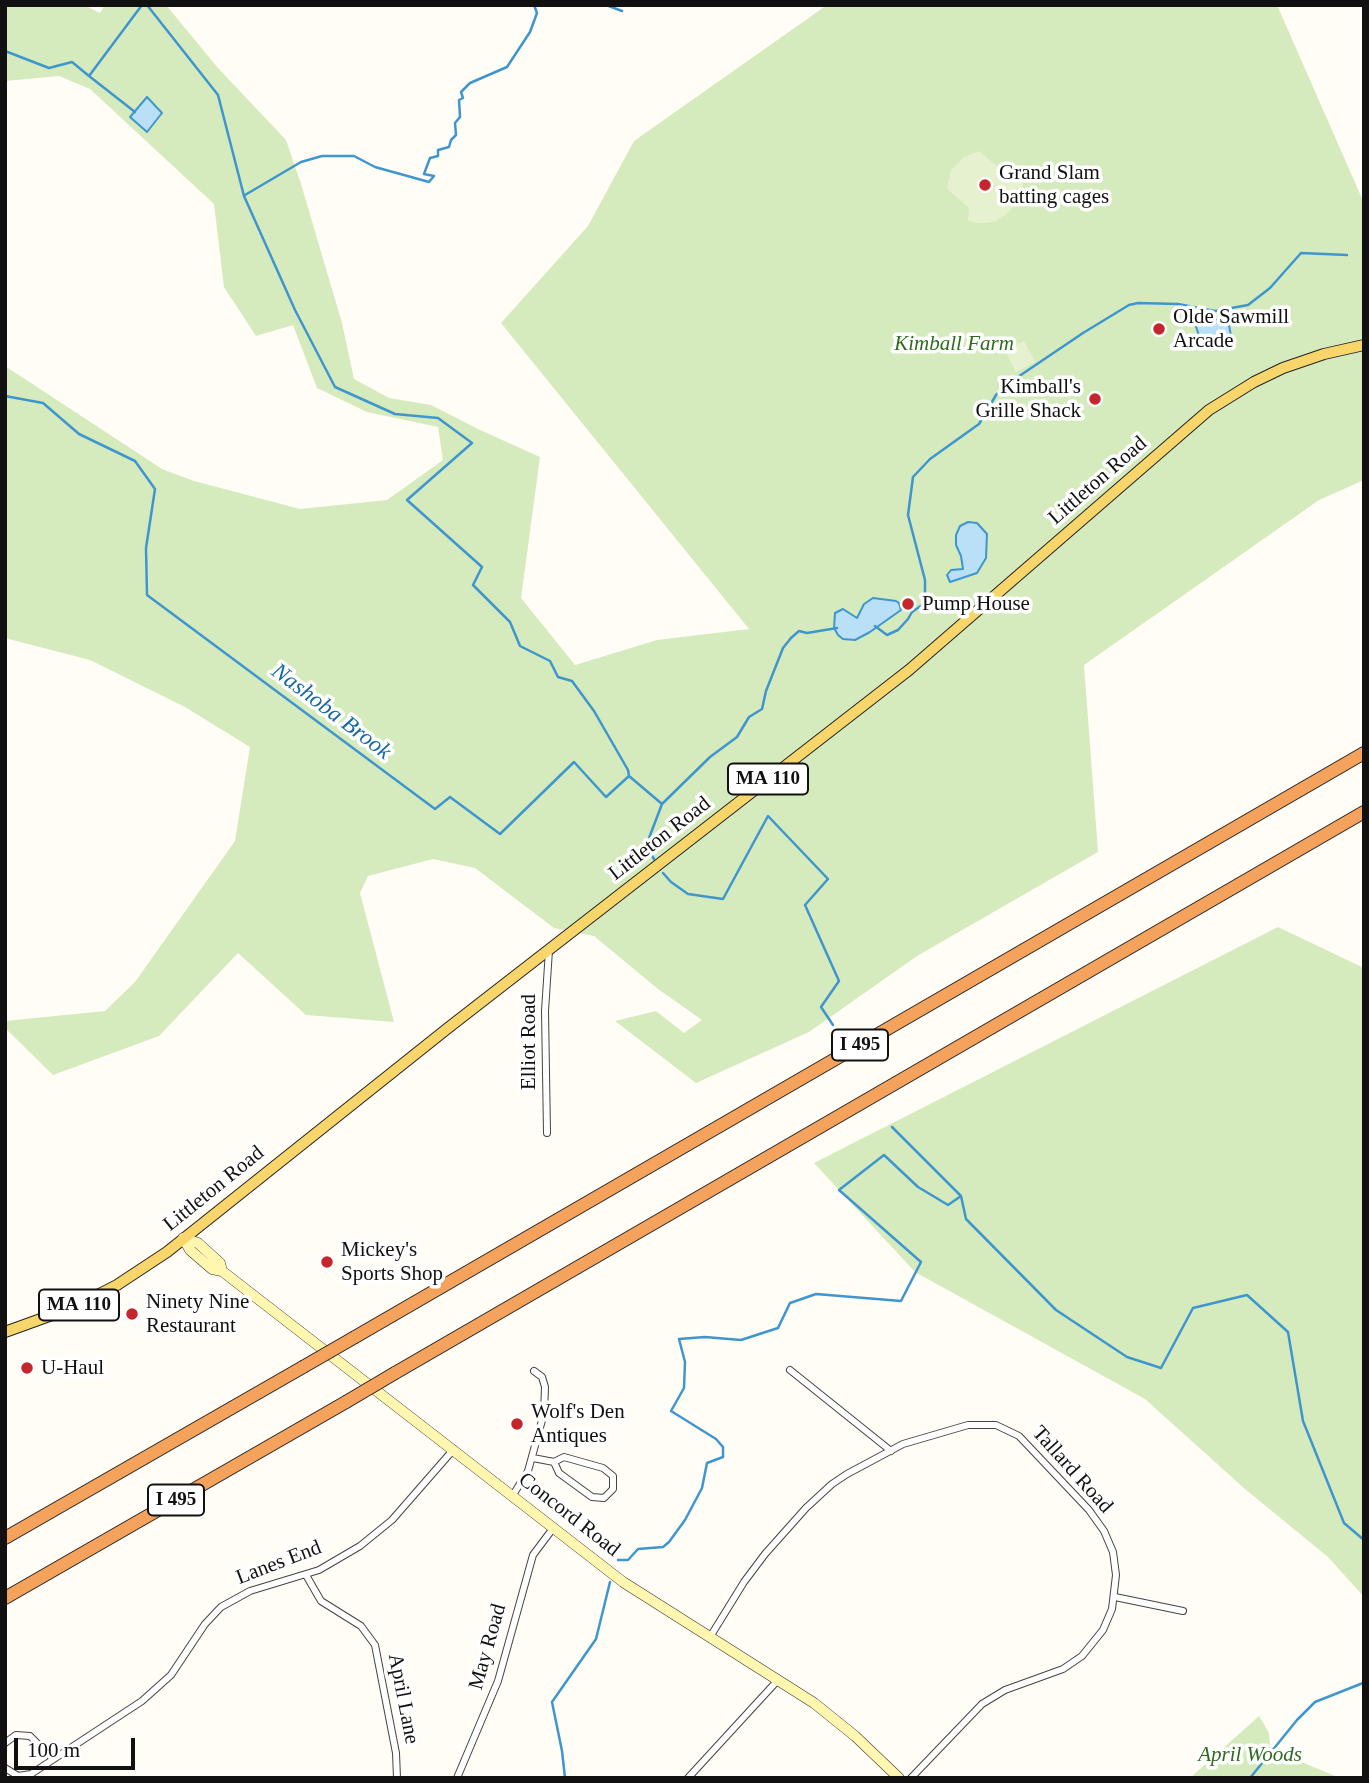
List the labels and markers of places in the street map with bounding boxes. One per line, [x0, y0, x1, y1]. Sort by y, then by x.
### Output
place label: Grand Slam batting cages [999, 160, 1109, 210]
marker: Grand Slam batting cages [977, 177, 993, 193]
place label: Olde Sawmill Arcade [1173, 304, 1289, 354]
marker: Olde Sawmill Arcade [1151, 321, 1167, 337]
place label: Kimball's Grille Shack [975, 374, 1081, 424]
marker: Kimball's Grille Shack [1087, 391, 1103, 407]
place label: Pump House [922, 591, 1030, 617]
marker: Pump House [900, 596, 916, 612]
place label: Mickey's Sports Shop [341, 1237, 443, 1287]
marker: Mickey's Sports Shop [319, 1254, 335, 1270]
place label: Ninety Nine Restaurant [146, 1289, 249, 1339]
marker: Ninety Nine Restaurant [124, 1306, 140, 1322]
place label: U-Haul [41, 1355, 104, 1381]
marker: U-Haul [19, 1360, 35, 1376]
place label: Wolf's Den Antiques [531, 1399, 625, 1449]
marker: Wolf's Den Antiques [509, 1416, 525, 1432]

